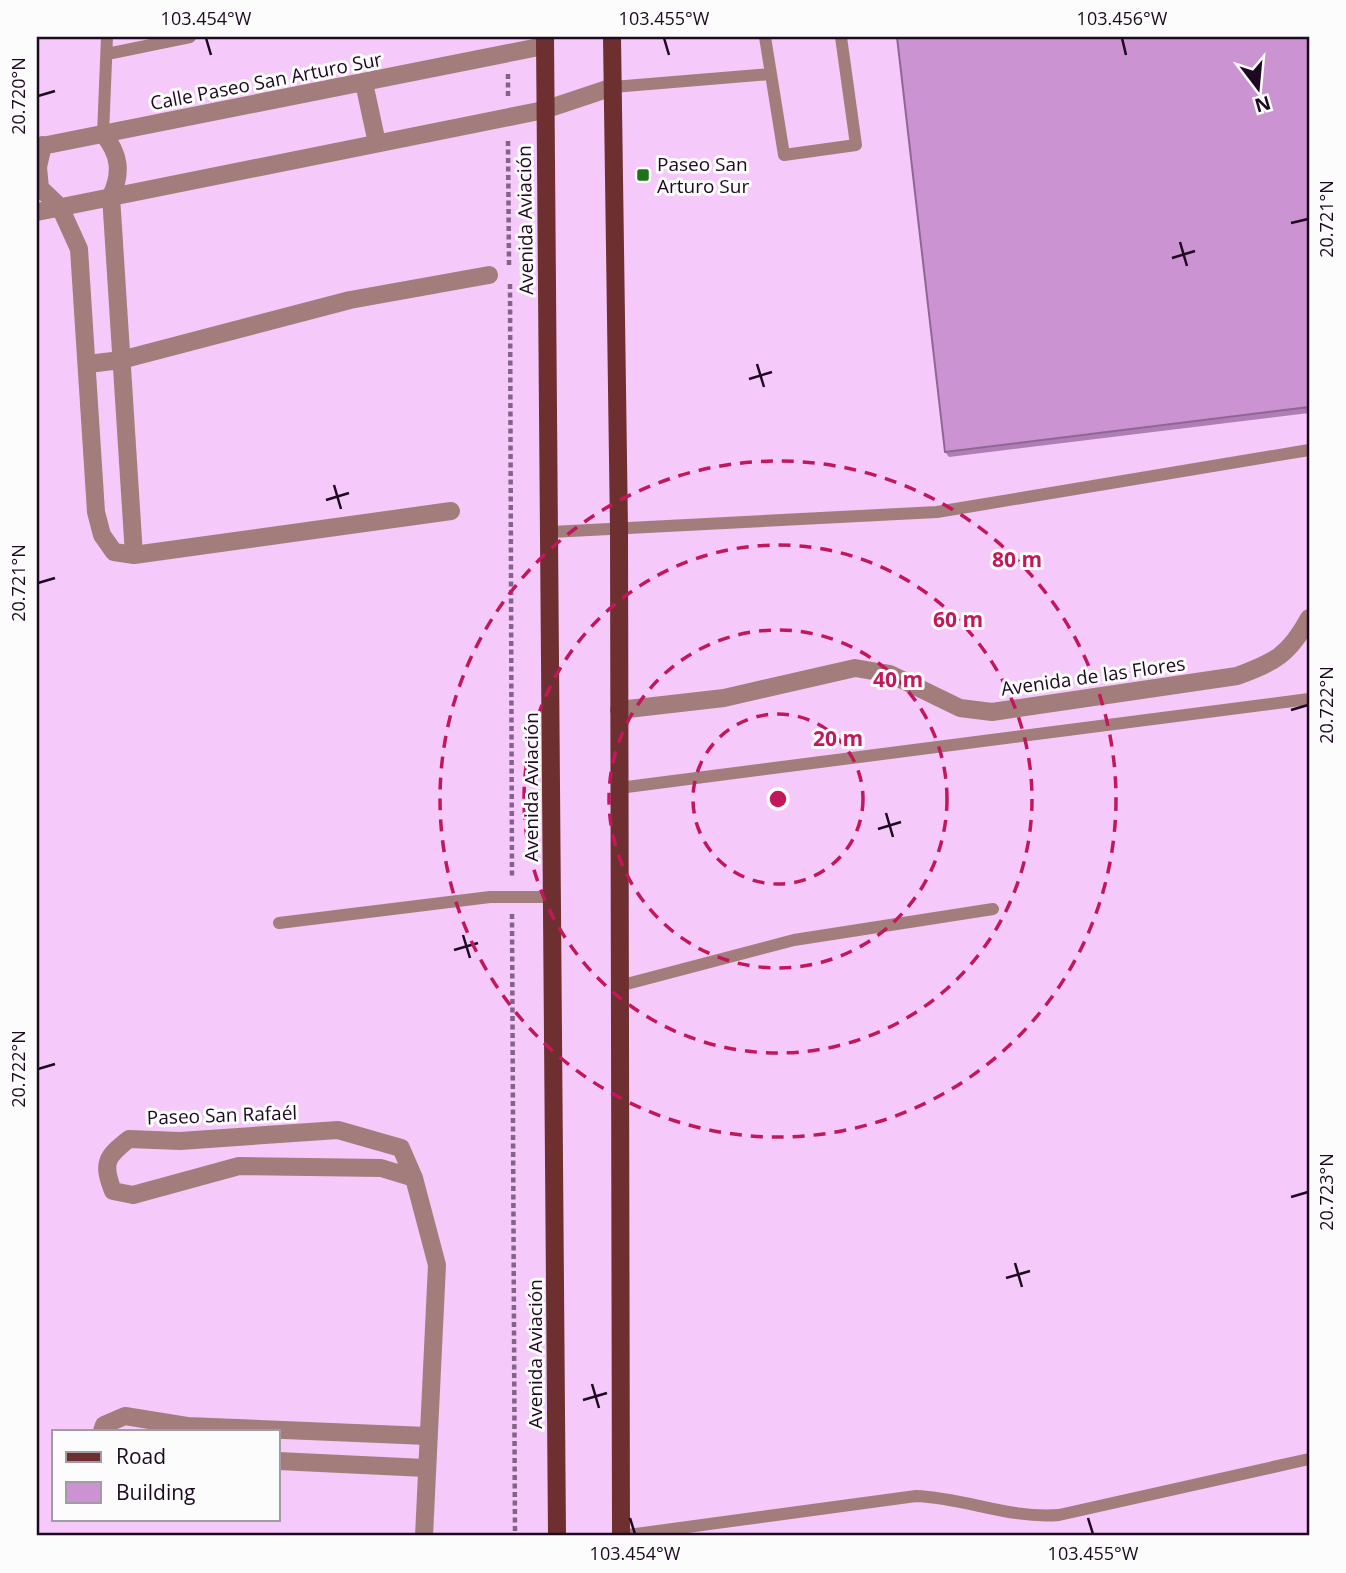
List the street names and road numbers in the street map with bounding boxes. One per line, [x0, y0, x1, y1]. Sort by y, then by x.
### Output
street label: Calle Paseo San Arturo Sur [148, 46, 384, 116]
street label: Avenida Aviación [511, 145, 539, 295]
street label: Avenida de las Flores [999, 650, 1187, 702]
street label: Avenida Aviación [518, 712, 544, 862]
street label: Paseo San Rafaél [146, 1099, 298, 1131]
street label: Avenida Aviación [522, 1279, 548, 1429]

